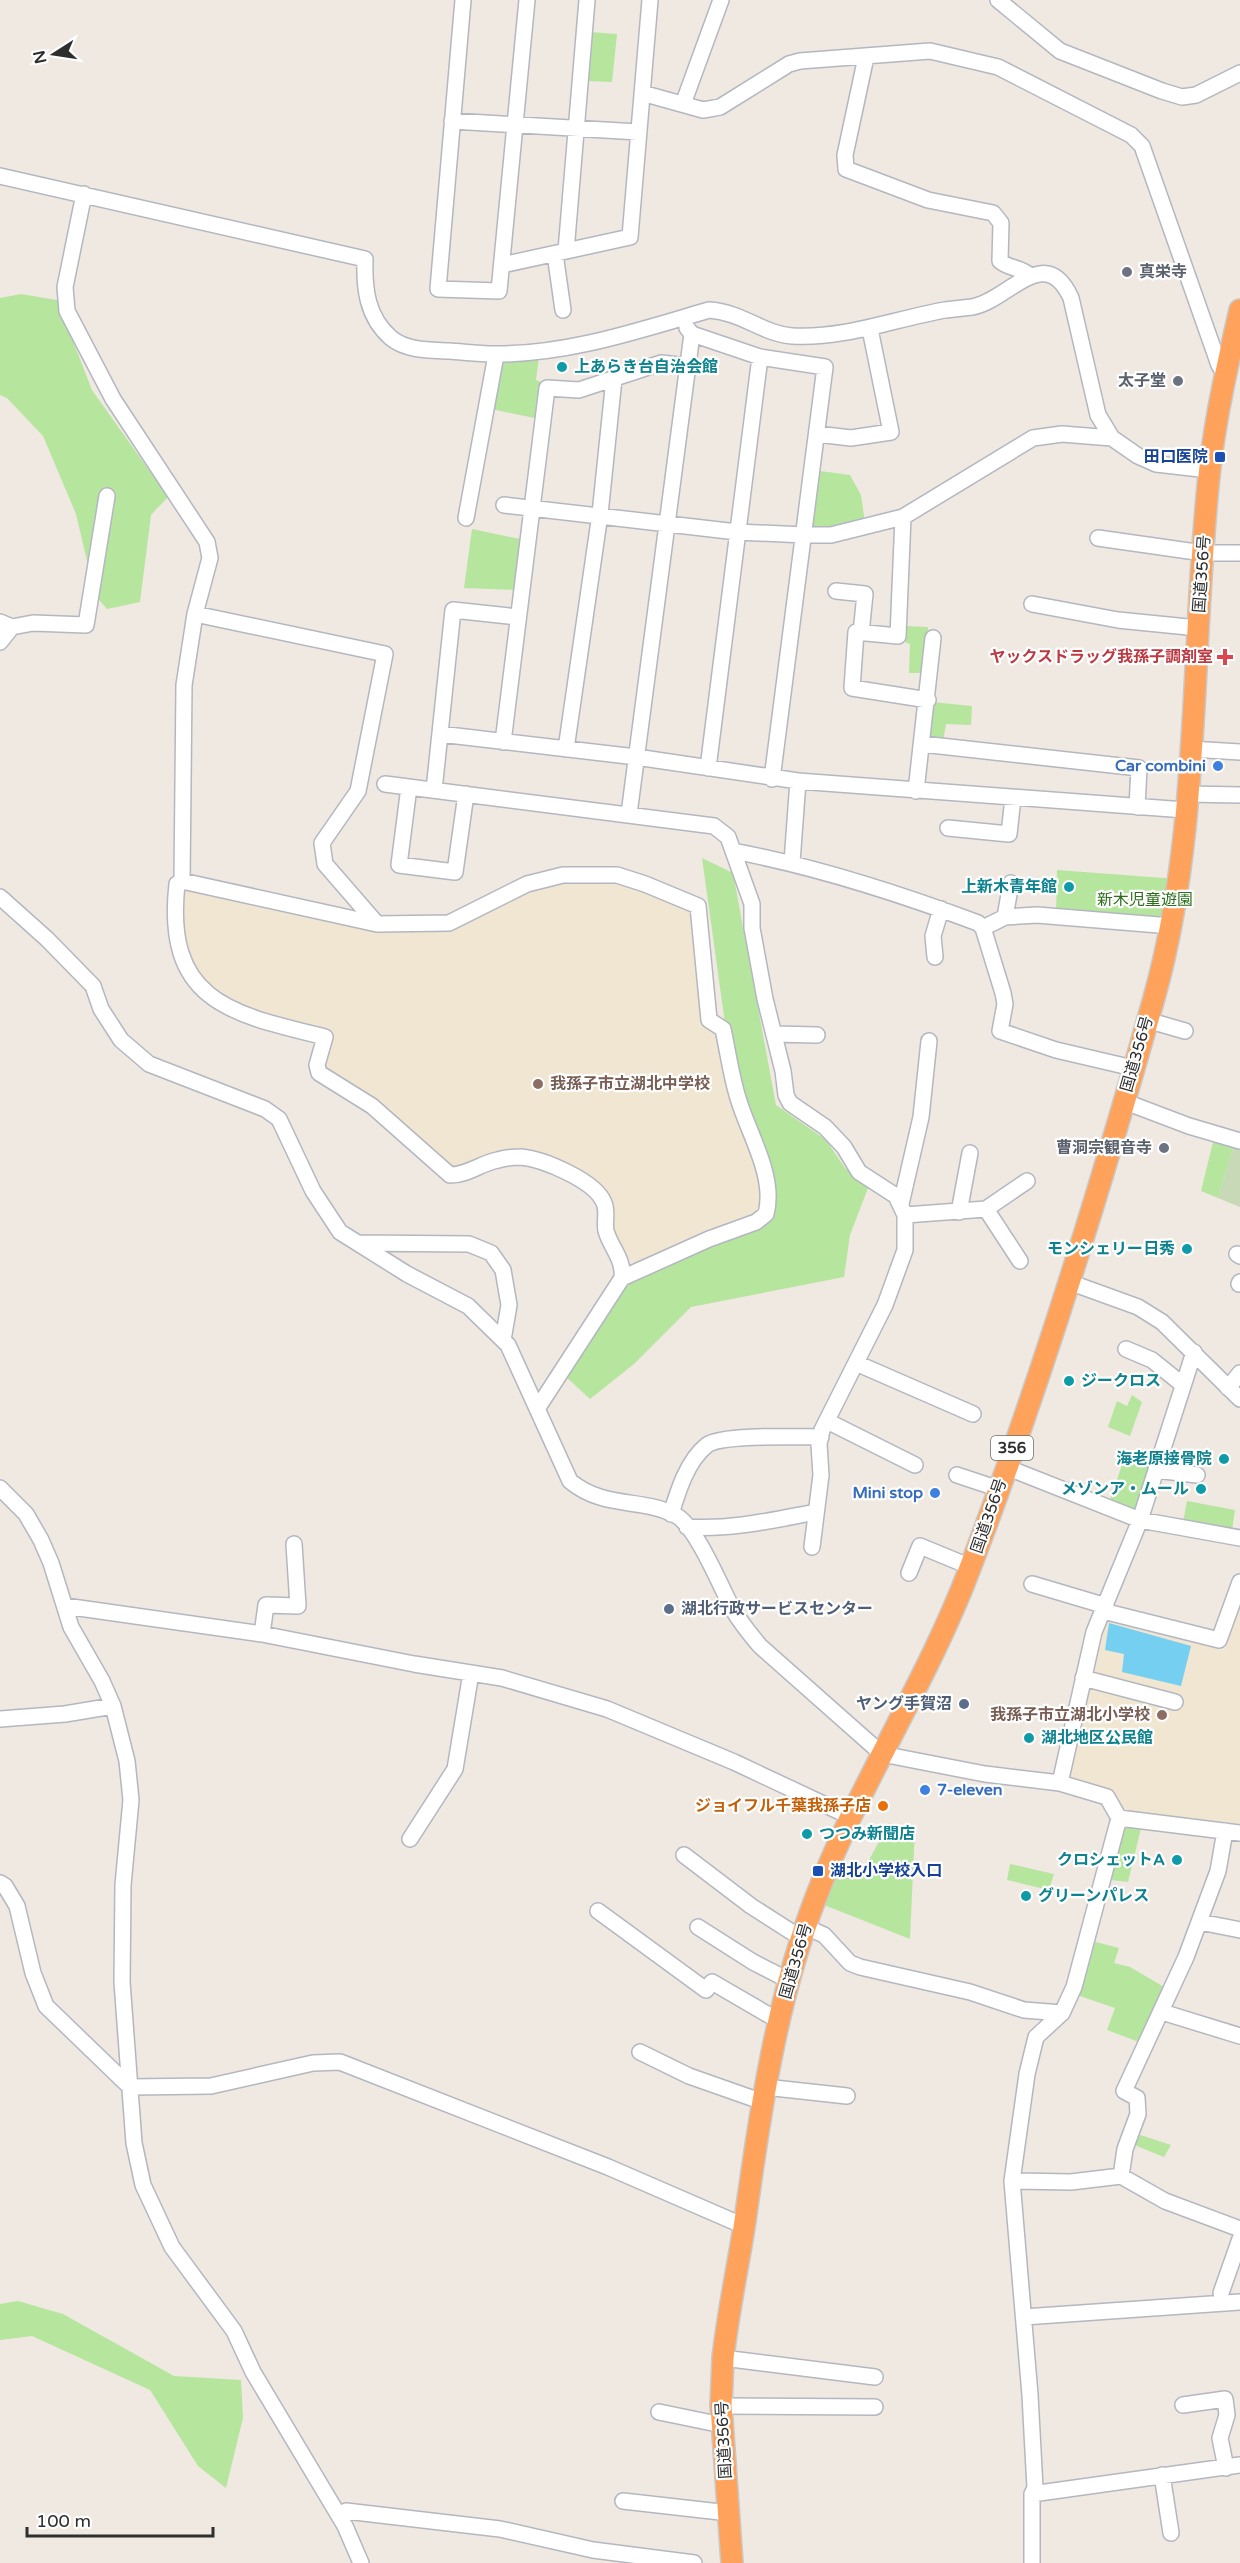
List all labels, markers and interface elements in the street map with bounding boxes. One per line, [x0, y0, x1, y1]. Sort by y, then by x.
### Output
north arrow [24, 24, 84, 84]
text: N [29, 49, 51, 65]
place label: 真栄寺 [1139, 262, 1187, 282]
marker: 真栄寺 [1120, 265, 1134, 279]
place label: 上あらき台自治会館 [574, 357, 718, 377]
marker: 上あらき台自治会館 [555, 360, 569, 374]
place label: 太子堂 [1118, 371, 1166, 391]
marker: 太子堂 [1171, 374, 1185, 388]
place label: 田口医院 [1144, 447, 1208, 467]
marker: 田口医院 [1213, 450, 1227, 464]
street label: 国道356号 [1189, 534, 1215, 614]
place label: ヤックスドラッグ我孫子調剤室 [989, 647, 1213, 667]
marker: ヤックスドラッグ我孫子調剤室 [1218, 650, 1232, 664]
place label: Car combini [1115, 756, 1206, 776]
marker: Car combini [1211, 759, 1225, 773]
place label: 上新木青年館 [961, 877, 1057, 897]
marker: 上新木青年館 [1062, 880, 1076, 894]
park label: 新木児童遊園 [1097, 890, 1193, 910]
street label: 国道356号 [1117, 1014, 1157, 1094]
place label: 我孫子市立湖北中学校 [550, 1074, 710, 1094]
marker: 我孫子市立湖北中学校 [531, 1077, 545, 1091]
place label: 曹洞宗観音寺 [1056, 1138, 1152, 1158]
marker: 曹洞宗観音寺 [1157, 1141, 1171, 1155]
place label: モンシェリー日秀 [1047, 1239, 1175, 1259]
marker: モンシェリー日秀 [1180, 1242, 1194, 1256]
place label: ジークロス [1081, 1371, 1161, 1391]
marker: ジークロス [1062, 1374, 1076, 1388]
road number: 356 [991, 1436, 1033, 1460]
place label: 海老原接骨院 [1116, 1449, 1212, 1469]
marker: 海老原接骨院 [1217, 1452, 1231, 1466]
street label: 国道356号 [967, 1476, 1011, 1556]
place label: メゾンア・ムール [1061, 1479, 1189, 1499]
marker: メゾンア・ムール [1194, 1482, 1208, 1496]
place label: Mini stop [852, 1483, 923, 1503]
marker: Mini stop [928, 1486, 942, 1500]
place label: 湖北行政サービスセンター [681, 1599, 873, 1619]
marker: 湖北行政サービスセンター [662, 1602, 676, 1616]
place label: ヤング手賀沼 [856, 1694, 952, 1714]
marker: ヤング手賀沼 [957, 1697, 971, 1711]
place label: 我孫子市立湖北小学校 [990, 1705, 1150, 1725]
marker: 我孫子市立湖北小学校 [1155, 1708, 1169, 1722]
place label: 湖北地区公民館 [1041, 1728, 1153, 1748]
marker: 湖北地区公民館 [1022, 1731, 1036, 1745]
place label: 7-eleven [937, 1780, 1002, 1800]
marker: 7-eleven [918, 1783, 932, 1797]
place label: ジョイフル千葉我孫子店 [695, 1796, 871, 1816]
marker: ジョイフル千葉我孫子店 [876, 1799, 890, 1813]
place label: つつみ新聞店 [819, 1824, 915, 1844]
marker: つつみ新聞店 [800, 1827, 814, 1841]
place label: クロシェットA [1057, 1850, 1165, 1870]
marker: クロシェットA [1170, 1853, 1184, 1867]
place label: 湖北小学校入口 [830, 1861, 942, 1881]
marker: 湖北小学校入口 [811, 1864, 825, 1878]
place label: グリーンパレス [1038, 1886, 1149, 1906]
marker: グリーンパレス [1019, 1889, 1033, 1903]
street label: 国道356号 [776, 1921, 816, 2001]
street label: 国道356号 [712, 2400, 736, 2480]
scale bar [27, 2500, 213, 2538]
text: 100 m [36, 2510, 91, 2532]

